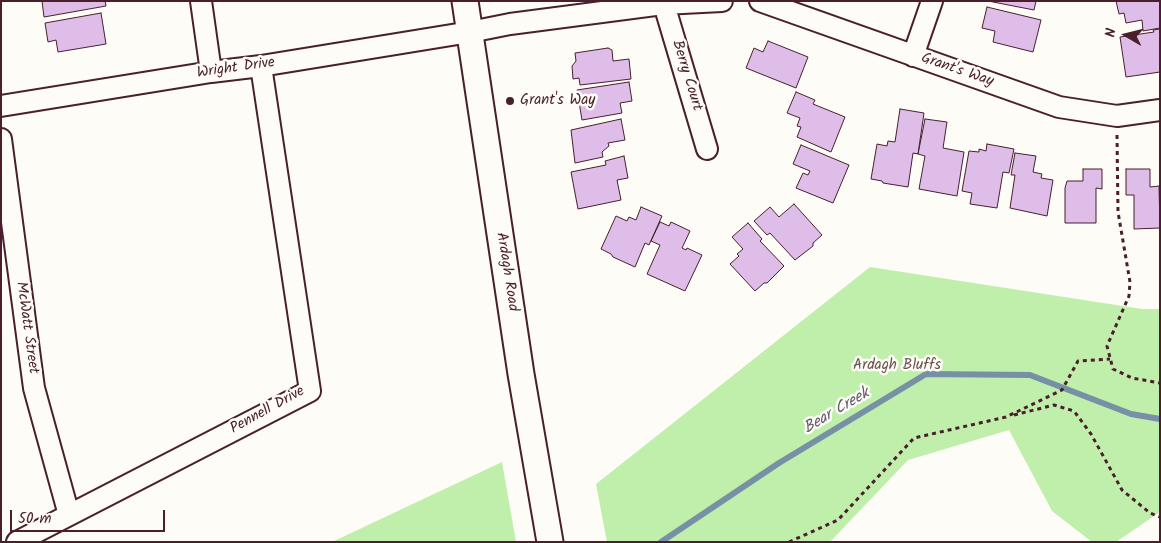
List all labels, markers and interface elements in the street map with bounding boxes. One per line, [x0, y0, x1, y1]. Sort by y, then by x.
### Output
north arrow [1101, 10, 1151, 60]
text: N [1100, 27, 1123, 39]
street label: Berry Court [667, 38, 705, 114]
street label: Grant's Way [918, 50, 996, 92]
street label: Wright Drive [196, 55, 276, 83]
place label: Grant's Way [520, 92, 595, 110]
marker: Grant's Way [504, 95, 516, 107]
street label: Ardagh Road [491, 231, 521, 313]
street label: McWatt Street [11, 281, 41, 375]
park label: Ardagh Bluffs [853, 357, 941, 375]
street label: Pennell Drive [228, 383, 308, 439]
water label: Bear Creek [801, 385, 873, 439]
scale bar [12, 500, 168, 532]
text: 50 m [18, 507, 52, 531]

